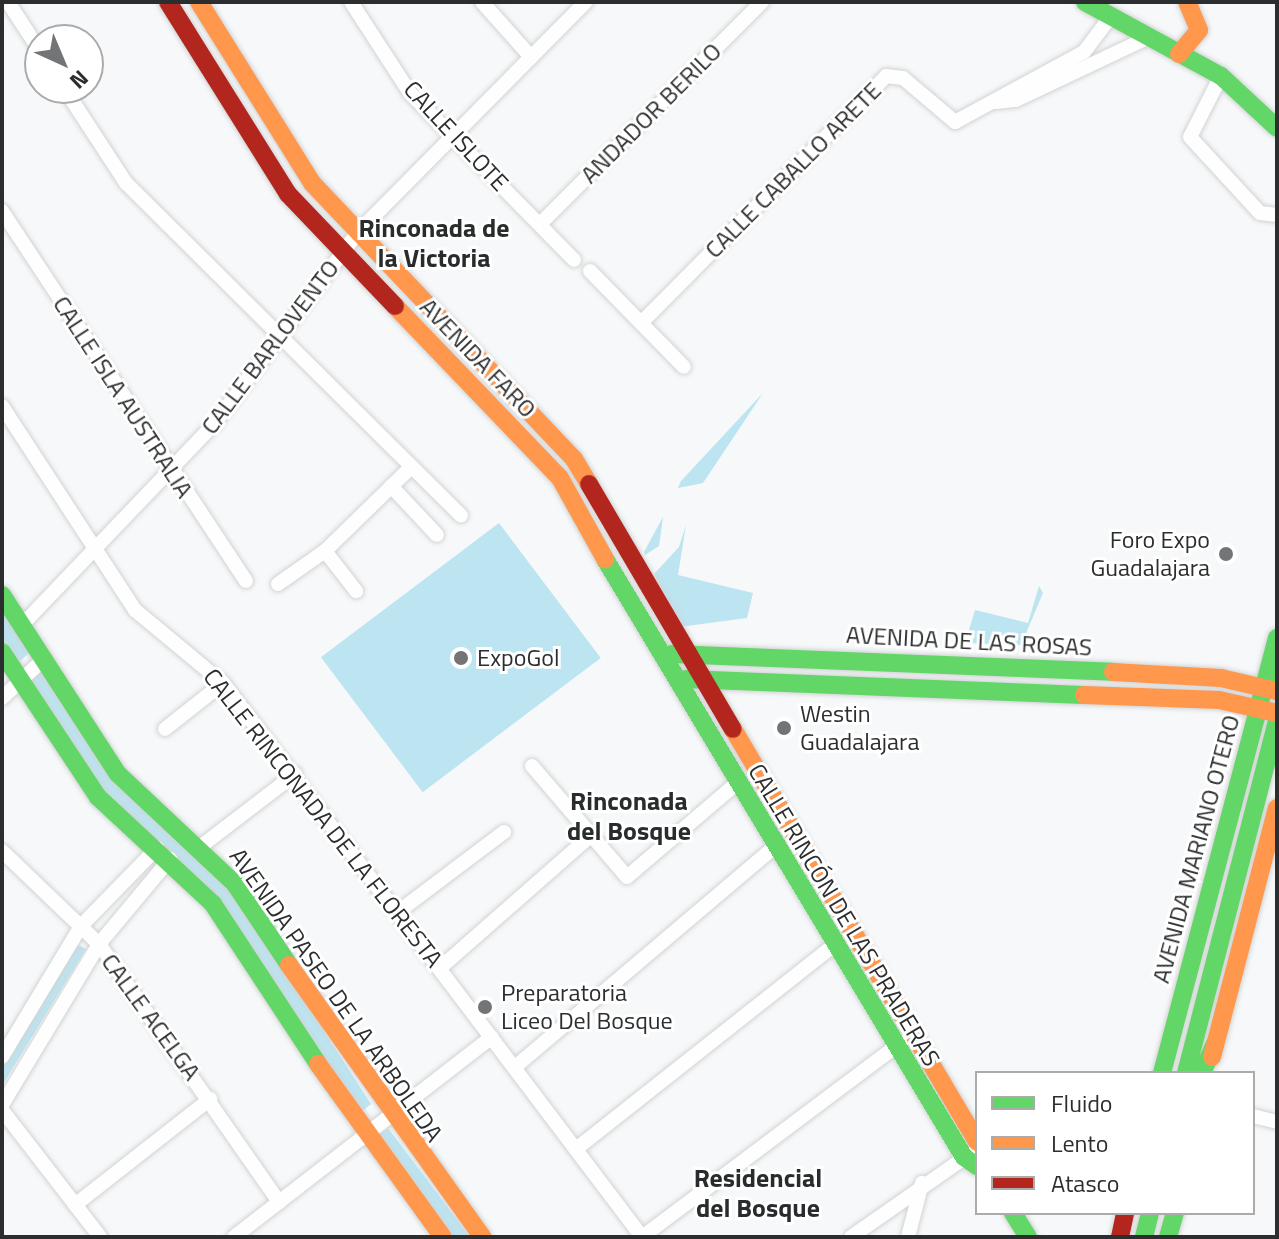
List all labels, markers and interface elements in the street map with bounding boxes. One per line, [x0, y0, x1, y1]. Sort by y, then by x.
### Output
north arrow [24, 24, 104, 104]
street label: ANDADOR BERILO [575, 37, 727, 189]
text: N [62, 62, 97, 97]
street label: CALLE ISLOTE [398, 75, 514, 197]
street label: CALLE CABALLO ARETE [699, 76, 887, 264]
district label: Rinconada de la Victoria [358, 212, 510, 274]
street label: CALLE BARLOVENTO [195, 254, 345, 440]
street label: CALLE ISLA AUSTRALIA [47, 291, 199, 503]
street label: AVENIDA FARO [414, 292, 542, 424]
place label: Foro Expo Guadalajara [1091, 526, 1210, 582]
marker: Foro Expo Guadalajara [1217, 545, 1235, 563]
street label: AVENIDA DE LAS ROSAS [845, 620, 1093, 662]
place label: ExpoGol [477, 644, 559, 672]
marker: ExpoGol [452, 649, 470, 667]
street label: CALLE RINCONADA DE LA FLORESTA [197, 663, 449, 973]
place label: Westin Guadalajara [800, 700, 919, 756]
street label: AVENIDA MARIANO OTERO [1146, 712, 1246, 986]
marker: Westin Guadalajara [775, 719, 793, 737]
street label: CALLE RINCÓN DE LAS PRADERAS [742, 759, 946, 1071]
district label: Rinconada del Bosque [567, 785, 691, 846]
street label: AVENIDA PASEO DE LA ARBOLEDA [223, 843, 449, 1147]
street label: CALLE ACELGA [95, 948, 207, 1086]
place label: Preparatoria Liceo Del Bosque [501, 979, 673, 1035]
marker: Preparatoria Liceo Del Bosque [476, 998, 494, 1016]
legend [975, 1071, 1255, 1215]
text: Fluido [1051, 1085, 1113, 1121]
text: Lento [1051, 1125, 1108, 1161]
district label: Residencial del Bosque [694, 1162, 822, 1224]
text: Atasco [1051, 1165, 1120, 1201]

